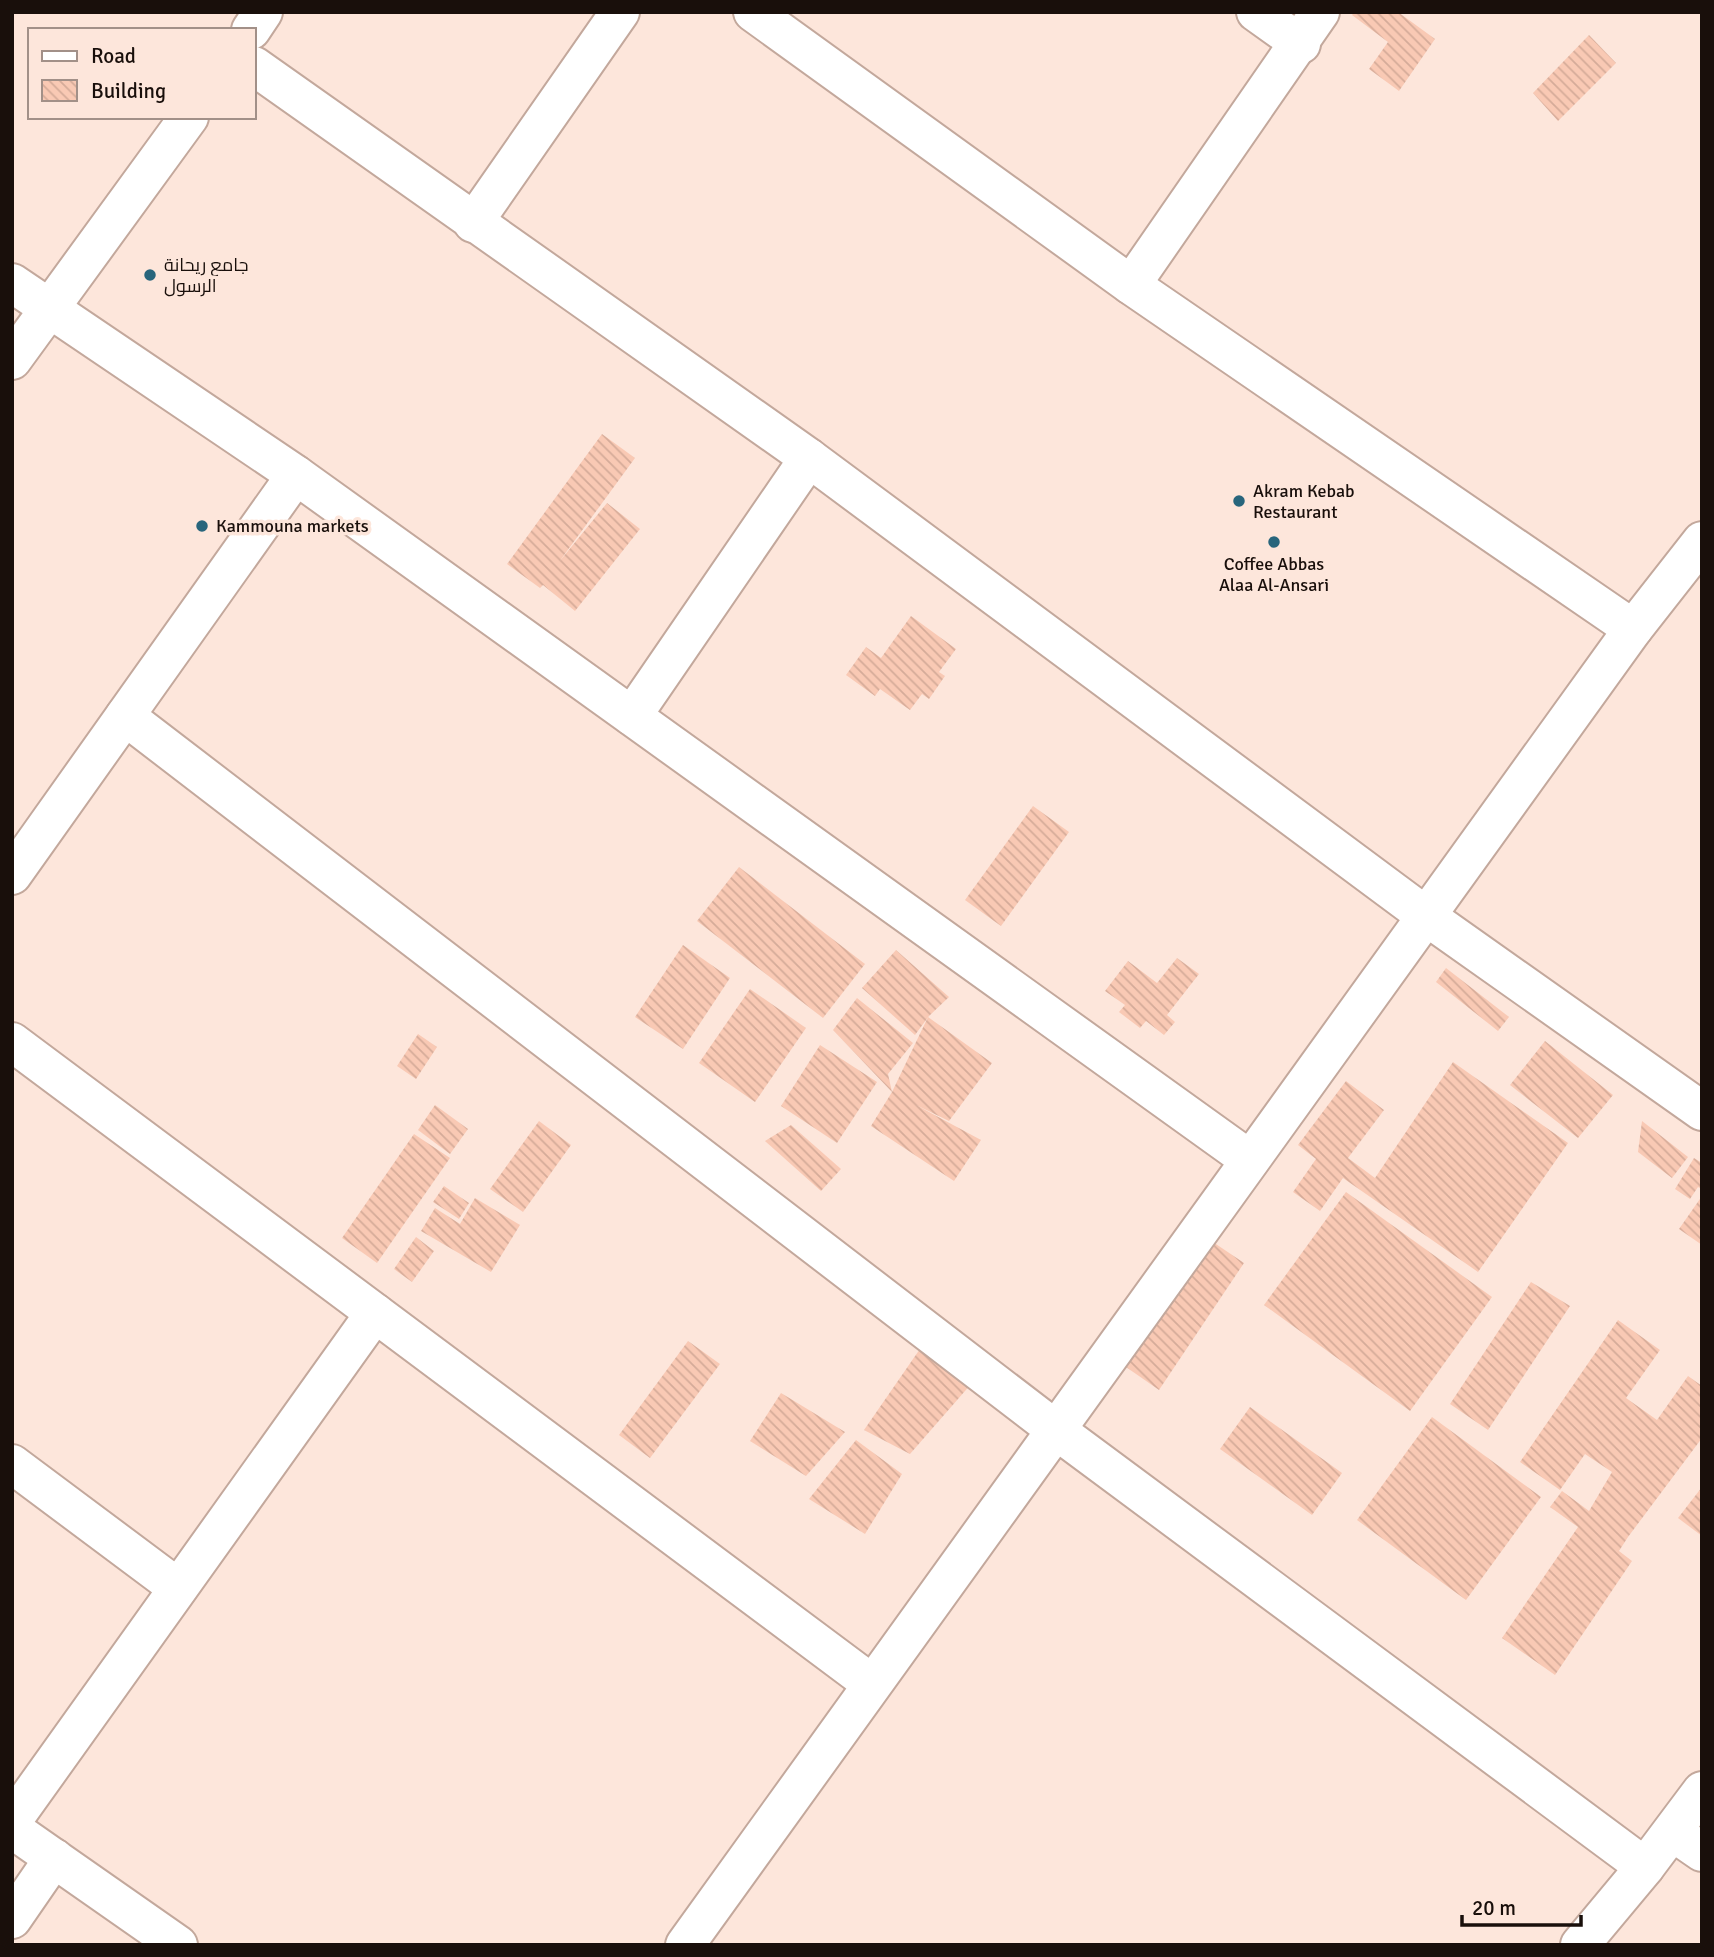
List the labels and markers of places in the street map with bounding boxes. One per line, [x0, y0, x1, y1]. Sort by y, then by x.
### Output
place label: جامع ريحانة الرسول [164, 254, 249, 297]
marker: جامع ريحانة الرسول [142, 267, 158, 283]
place label: Akram Kebab Restaurant [1253, 480, 1355, 523]
marker: Akram Kebab Restaurant [1231, 493, 1247, 509]
place label: Kammouna markets [216, 515, 369, 537]
marker: Kammouna markets [194, 518, 210, 534]
marker: Coffee Abbas Alaa Al-Ansari [1266, 534, 1282, 550]
place label: Coffee Abbas Alaa Al-Ansari [1219, 553, 1329, 596]

